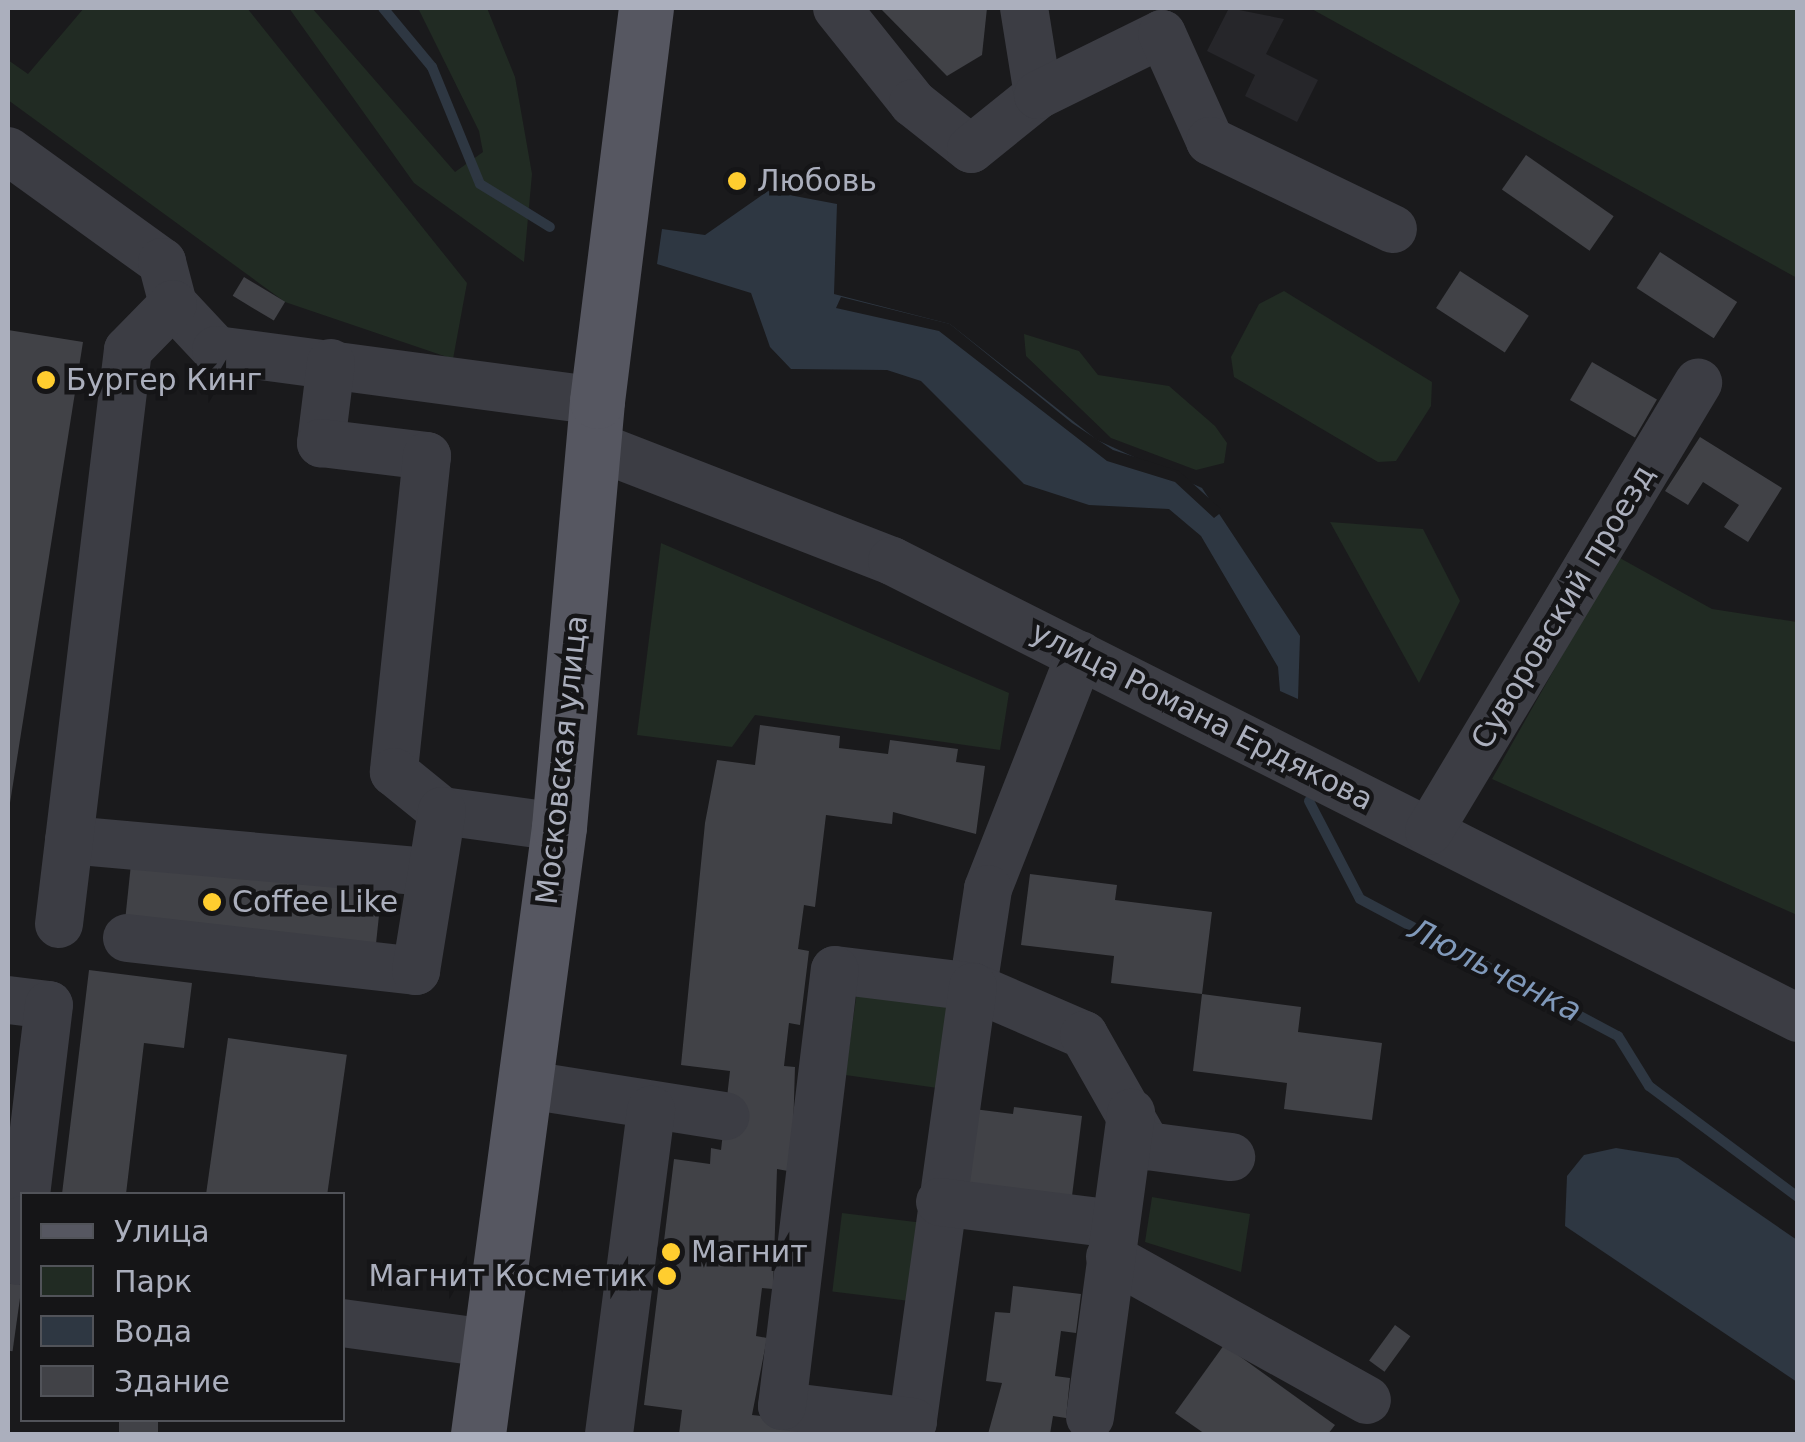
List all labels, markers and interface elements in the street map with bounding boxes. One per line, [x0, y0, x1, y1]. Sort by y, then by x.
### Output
place label: Любовь [757, 163, 877, 199]
marker: Любовь [726, 170, 748, 192]
place label: Бургер Кинг [66, 362, 262, 398]
marker: Бургер Кинг [35, 369, 57, 391]
street label: Суворовский проезд [1464, 458, 1662, 756]
street label: Московская улица [529, 614, 595, 906]
street label: улица Романа Ердякова [1025, 614, 1379, 818]
place label: Coffee Like [232, 884, 398, 920]
marker: Coffee Like [201, 891, 223, 913]
water label: Люльченка [1402, 910, 1588, 1030]
legend [20, 1192, 345, 1422]
text: Улица [114, 1214, 210, 1249]
place label: Магнит [691, 1234, 808, 1270]
marker: Магнит [660, 1241, 682, 1263]
place label: Магнит Косметик [369, 1258, 647, 1294]
text: Парк [114, 1264, 192, 1299]
marker: Магнит Косметик [656, 1265, 678, 1287]
text: Вода [114, 1314, 192, 1349]
text: Здание [114, 1364, 230, 1399]

